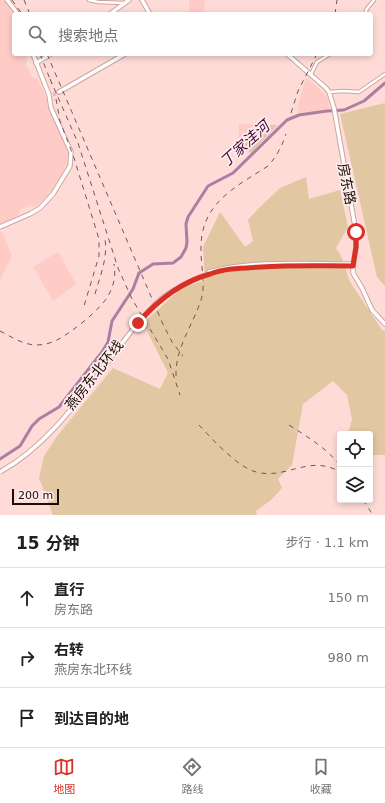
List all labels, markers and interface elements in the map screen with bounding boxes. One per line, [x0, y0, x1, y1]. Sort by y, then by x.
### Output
search box [12, 12, 373, 56]
icon: search [26, 23, 48, 45]
text: 搜索地点 [58, 27, 118, 45]
water label: 丁家洼河 [217, 115, 276, 171]
street label: 房东路 [335, 162, 359, 206]
route start [347, 223, 365, 241]
route end [129, 314, 147, 332]
street label: 燕房东北环线 [62, 337, 126, 413]
map controls [337, 431, 373, 503]
button: locate [337, 431, 373, 467]
button: layers [337, 467, 373, 503]
scale bar [12, 487, 59, 506]
text: 200 m [18, 489, 53, 502]
text: 15 分钟 [16, 533, 80, 553]
text: 步行 · 1.1 km [286, 535, 369, 550]
text: 直行 [54, 581, 84, 599]
icon: ahead [16, 587, 38, 609]
text: 150 m [327, 590, 369, 605]
text: 房东路 [54, 602, 93, 617]
text: 右转 [54, 641, 84, 659]
icon: right [16, 647, 38, 669]
text: 980 m [327, 650, 369, 665]
text: 燕房东北环线 [54, 662, 132, 677]
icon: arrive [16, 707, 38, 729]
text: 到达目的地 [54, 710, 129, 728]
tab: 地图 [53, 756, 75, 796]
tab: 路线 [181, 756, 203, 796]
tab: 收藏 [310, 756, 332, 796]

